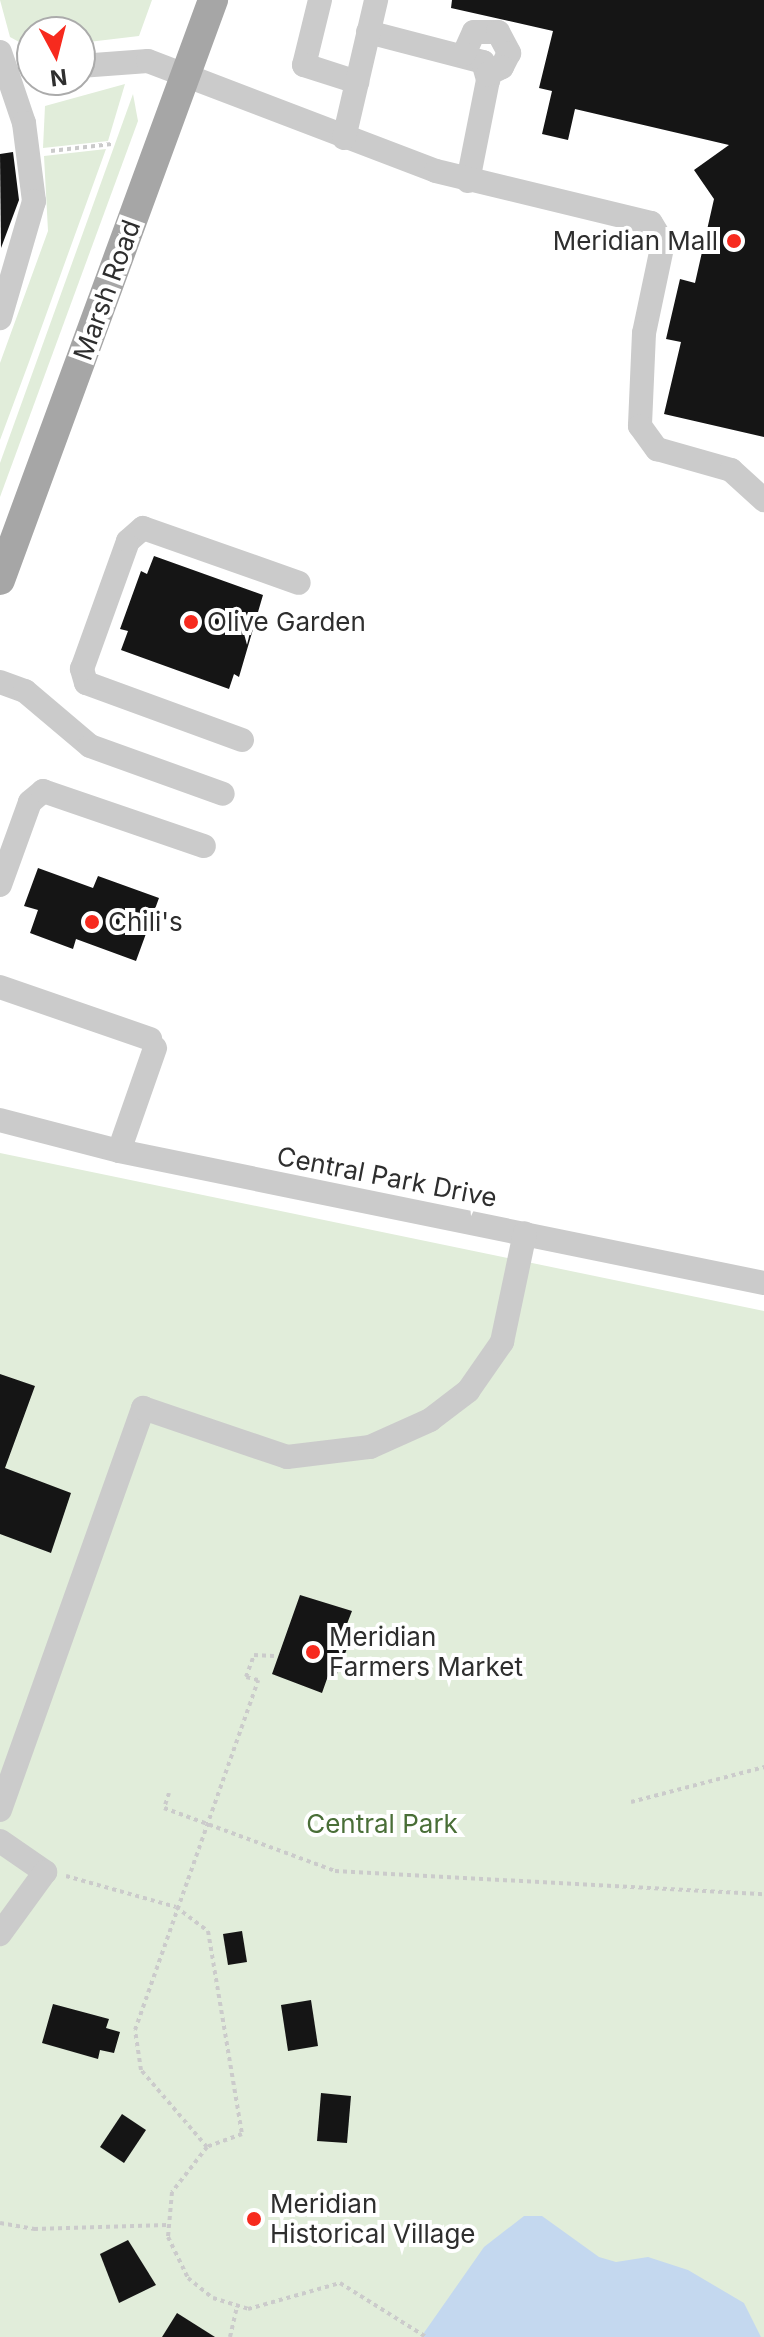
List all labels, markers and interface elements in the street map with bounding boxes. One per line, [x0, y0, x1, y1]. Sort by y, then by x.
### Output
north arrow [16, 16, 96, 96]
text: N [49, 64, 69, 92]
street label: Marsh Road [67, 216, 147, 364]
place label: Meridian Mall [553, 225, 718, 257]
marker: Meridian Mall [725, 232, 743, 250]
place label: Olive Garden [207, 606, 366, 638]
marker: Olive Garden [182, 613, 200, 631]
place label: Chili's [108, 906, 183, 938]
marker: Chili's [83, 913, 101, 931]
street label: Central Park Drive [274, 1140, 500, 1214]
place label: Meridian Farmers Market [329, 1621, 523, 1682]
marker: Meridian Farmers Market [304, 1643, 322, 1661]
park label: Central Park [306, 1808, 458, 1840]
place label: Meridian Historical Village [270, 2188, 476, 2250]
marker: Meridian Historical Village [245, 2210, 263, 2228]

